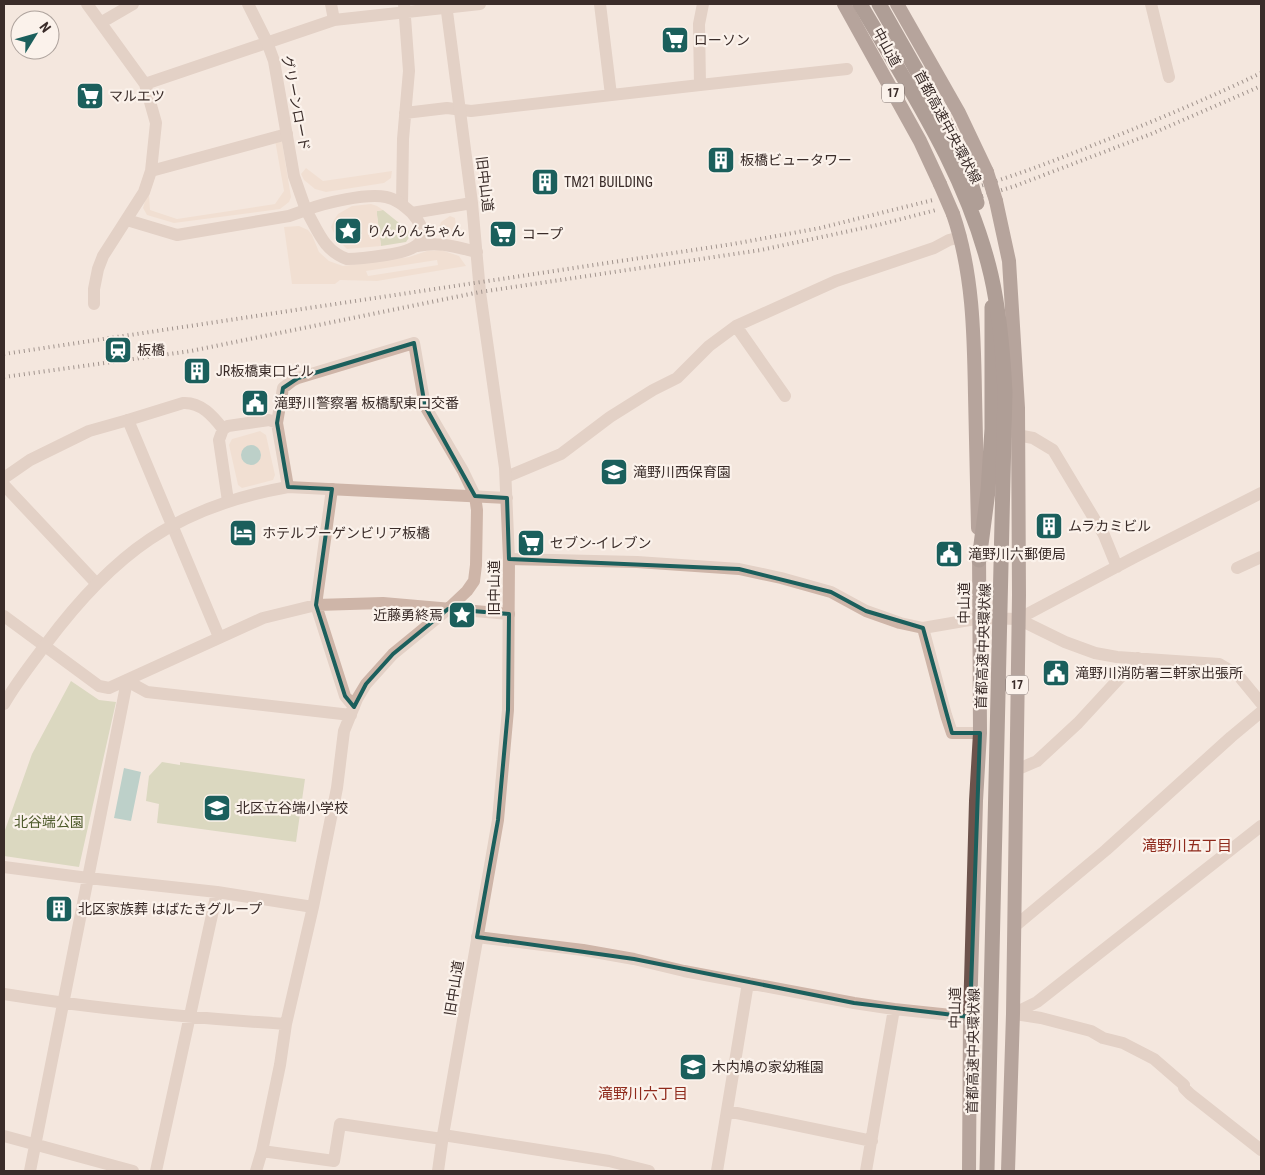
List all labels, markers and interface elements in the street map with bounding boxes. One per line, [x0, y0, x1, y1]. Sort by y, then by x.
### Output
north arrow [10, 10, 60, 60]
text: N [36, 19, 54, 35]
supermarket icon: ローソン [660, 25, 690, 55]
street label: 中山道 [870, 25, 904, 69]
place label: ローソン [694, 32, 750, 48]
street label: グリーンロード [279, 54, 313, 152]
street label: 首都高速中央環状線 [911, 68, 985, 186]
supermarket icon: マルエツ [75, 81, 105, 111]
road number: 17 [882, 84, 904, 102]
place label: マルエツ [109, 88, 165, 104]
building icon: 板橋ビュータワー [706, 145, 736, 175]
place label: 板橋ビュータワー [740, 152, 852, 168]
street label: 旧中山道 [474, 155, 496, 213]
building icon: TM21 BUILDING [530, 167, 560, 197]
place label: TM21 BUILDING [564, 174, 653, 190]
place icon: りんりんちゃん [333, 216, 363, 246]
supermarket icon: コープ [488, 219, 518, 249]
place label: りんりんちゃん [367, 223, 465, 239]
place label: コープ [522, 226, 563, 242]
station icon: 板橋 [103, 335, 133, 365]
place label: 板橋 [137, 342, 165, 358]
building icon: JR板橋東口ビル [182, 356, 212, 386]
place label: JR板橋東口ビル [216, 363, 314, 379]
public building icon: 滝野川警察署 板橋駅東口交番 [240, 388, 270, 418]
place label: 滝野川警察署 板橋駅東口交番 [274, 395, 459, 411]
school or university icon: 滝野川西保育園 [599, 457, 629, 487]
place label: 滝野川西保育園 [633, 464, 731, 480]
building icon: ムラカミビル [1034, 511, 1064, 541]
hotel icon: ホテルブーゲンビリア板橋 [228, 518, 258, 548]
place label: ムラカミビル [1068, 518, 1151, 534]
place label: ホテルブーゲンビリア板橋 [262, 525, 430, 541]
supermarket icon: セブン-イレブン [516, 528, 546, 558]
place label: セブン-イレブン [550, 535, 651, 551]
public building icon: 滝野川六郵便局 [934, 539, 964, 569]
place label: 滝野川六郵便局 [968, 546, 1066, 562]
street label: 旧中山道 [486, 560, 502, 616]
street label: 中山道 [956, 582, 972, 624]
street label: 首都高速中央環状線 [973, 583, 993, 709]
place icon: 近藤勇終焉 [447, 600, 477, 630]
place label: 近藤勇終焉 [373, 607, 443, 623]
public building icon: 滝野川消防署三軒家出張所 [1041, 658, 1071, 688]
place label: 滝野川消防署三軒家出張所 [1075, 665, 1243, 681]
road number: 17 [1006, 676, 1028, 694]
school or university icon: 北区立谷端小学校 [202, 793, 232, 823]
place label: 北区立谷端小学校 [236, 800, 348, 816]
park label: 北谷端公園 [14, 814, 84, 830]
district label: 滝野川五丁目 [1142, 837, 1232, 855]
building icon: 北区家族葬 はばたきグループ [44, 894, 74, 924]
place label: 北区家族葬 はばたきグループ [78, 901, 262, 917]
street label: 旧中山道 [442, 959, 466, 1017]
street label: 中山道 [947, 987, 963, 1029]
street label: 首都高速中央環状線 [964, 988, 982, 1114]
school or university icon: 木内鳩の家幼稚園 [678, 1052, 708, 1082]
place label: 木内鳩の家幼稚園 [712, 1059, 824, 1075]
district label: 滝野川六丁目 [598, 1085, 688, 1103]

